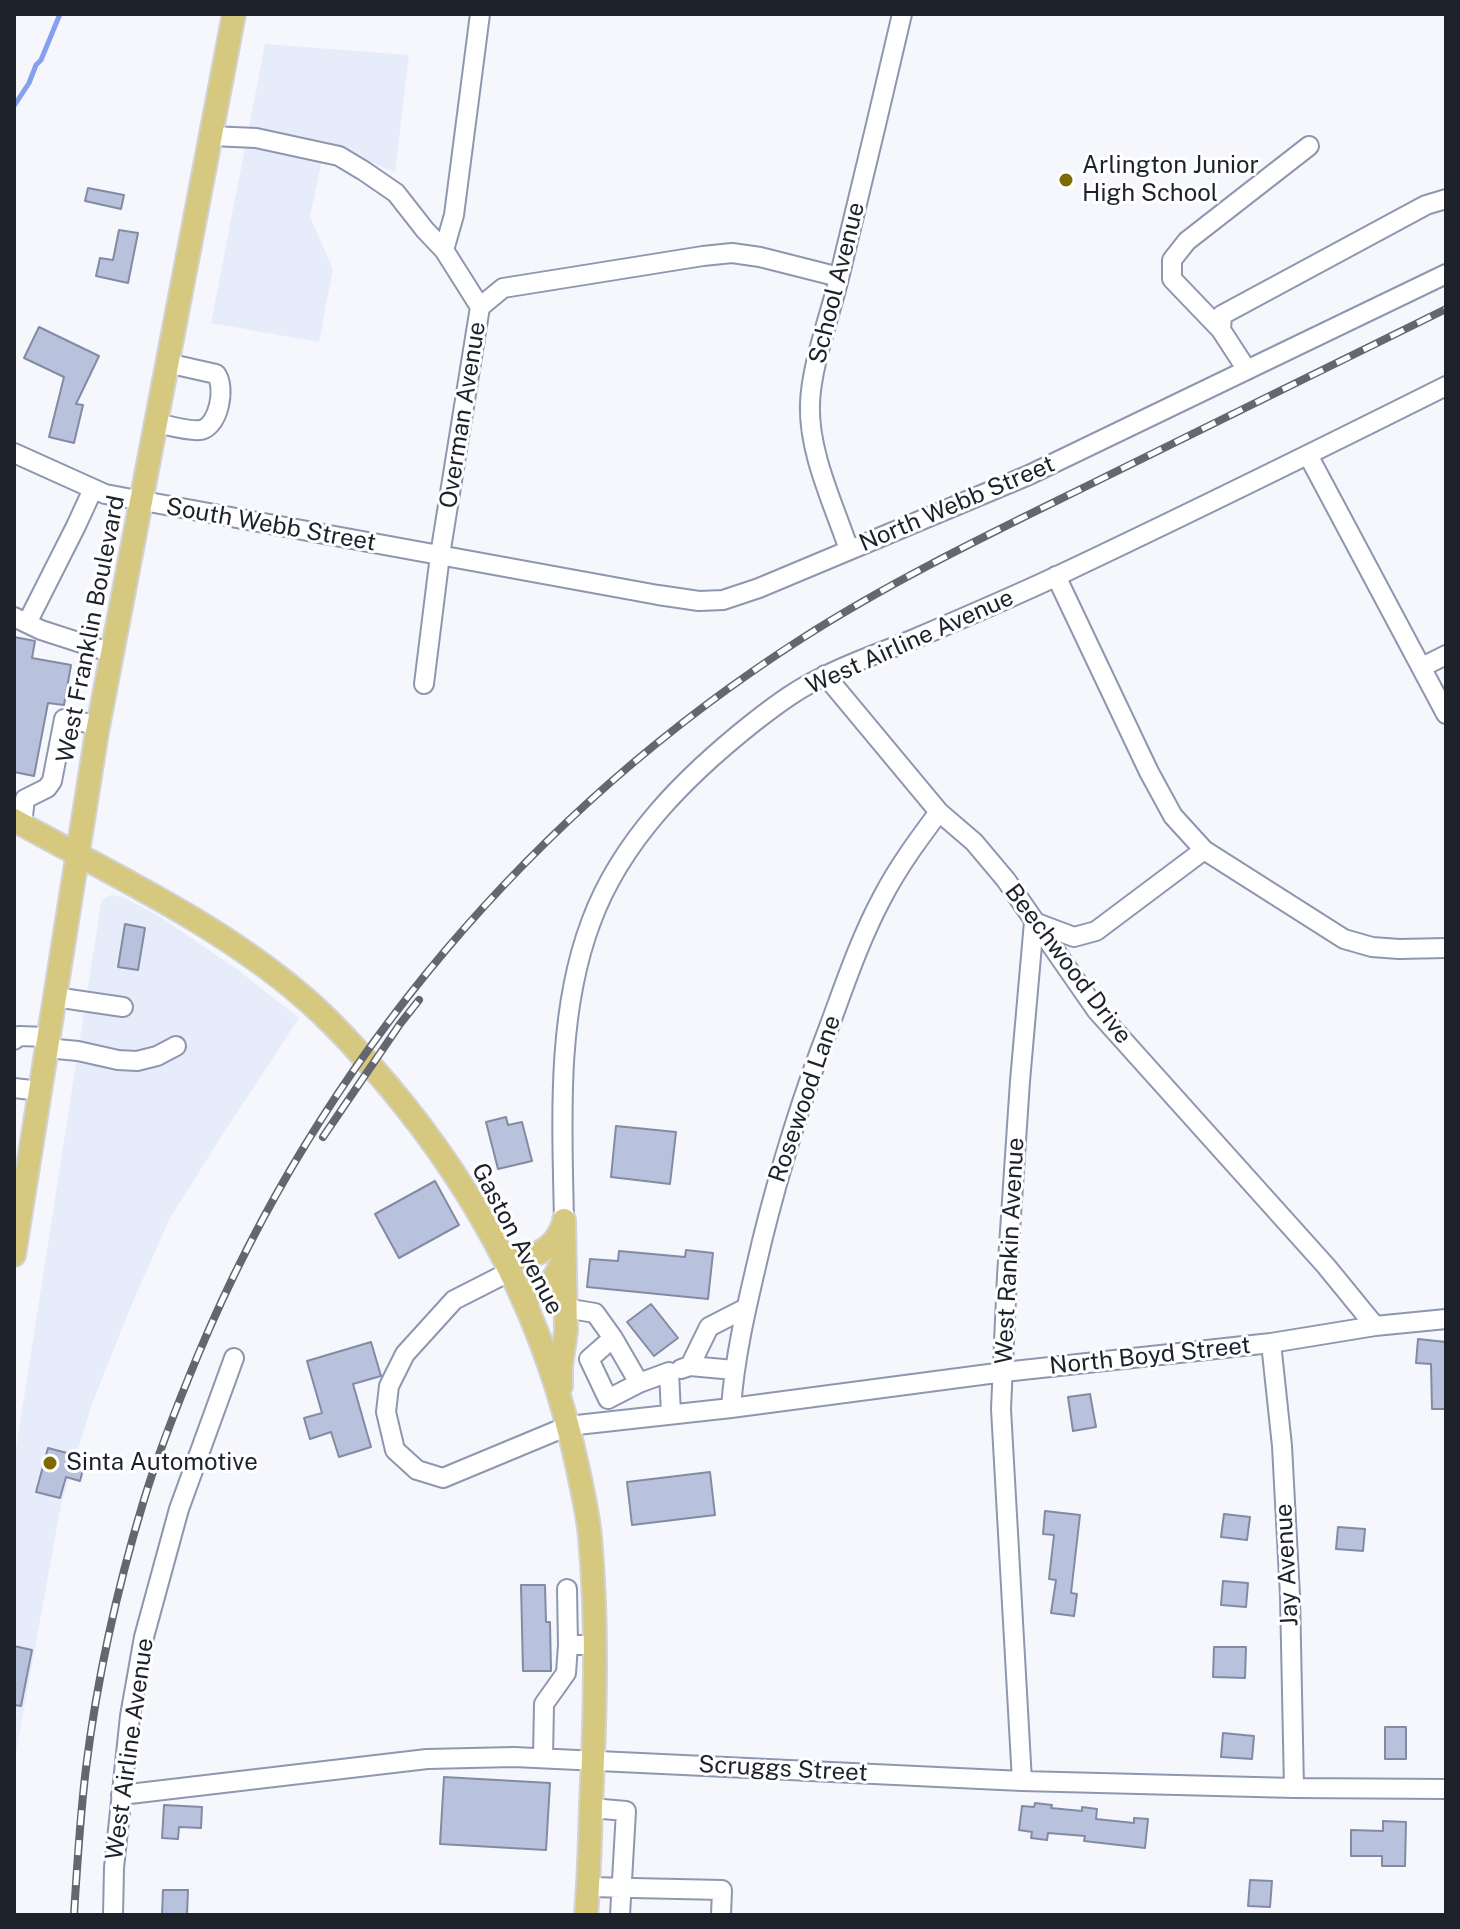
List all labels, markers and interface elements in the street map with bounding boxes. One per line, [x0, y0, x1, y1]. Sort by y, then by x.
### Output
place label: Arlington Junior High School [1082, 152, 1259, 208]
marker: Arlington Junior High School [1057, 171, 1075, 189]
street label: School Avenue [803, 199, 871, 367]
street label: Overman Avenue [434, 320, 492, 510]
street label: North Webb Street [855, 450, 1059, 558]
street label: South Webb Street [164, 492, 378, 558]
street label: West Franklin Boulevard [51, 493, 131, 765]
street label: West Airline Avenue [802, 583, 1018, 701]
street label: Beechwood Drive [998, 878, 1138, 1050]
street label: Rosewood Lane [763, 1012, 847, 1186]
street label: West Rankin Avenue [990, 1137, 1030, 1365]
street label: Gaston Avenue [465, 1158, 569, 1320]
street label: North Boyd Street [1048, 1331, 1252, 1381]
place label: Sinta Automotive [66, 1449, 258, 1477]
marker: Sinta Automotive [41, 1454, 59, 1472]
street label: Jay Avenue [1269, 1503, 1305, 1627]
street label: West Airline Avenue [100, 1636, 160, 1862]
street label: Scruggs Street [698, 1750, 868, 1788]

